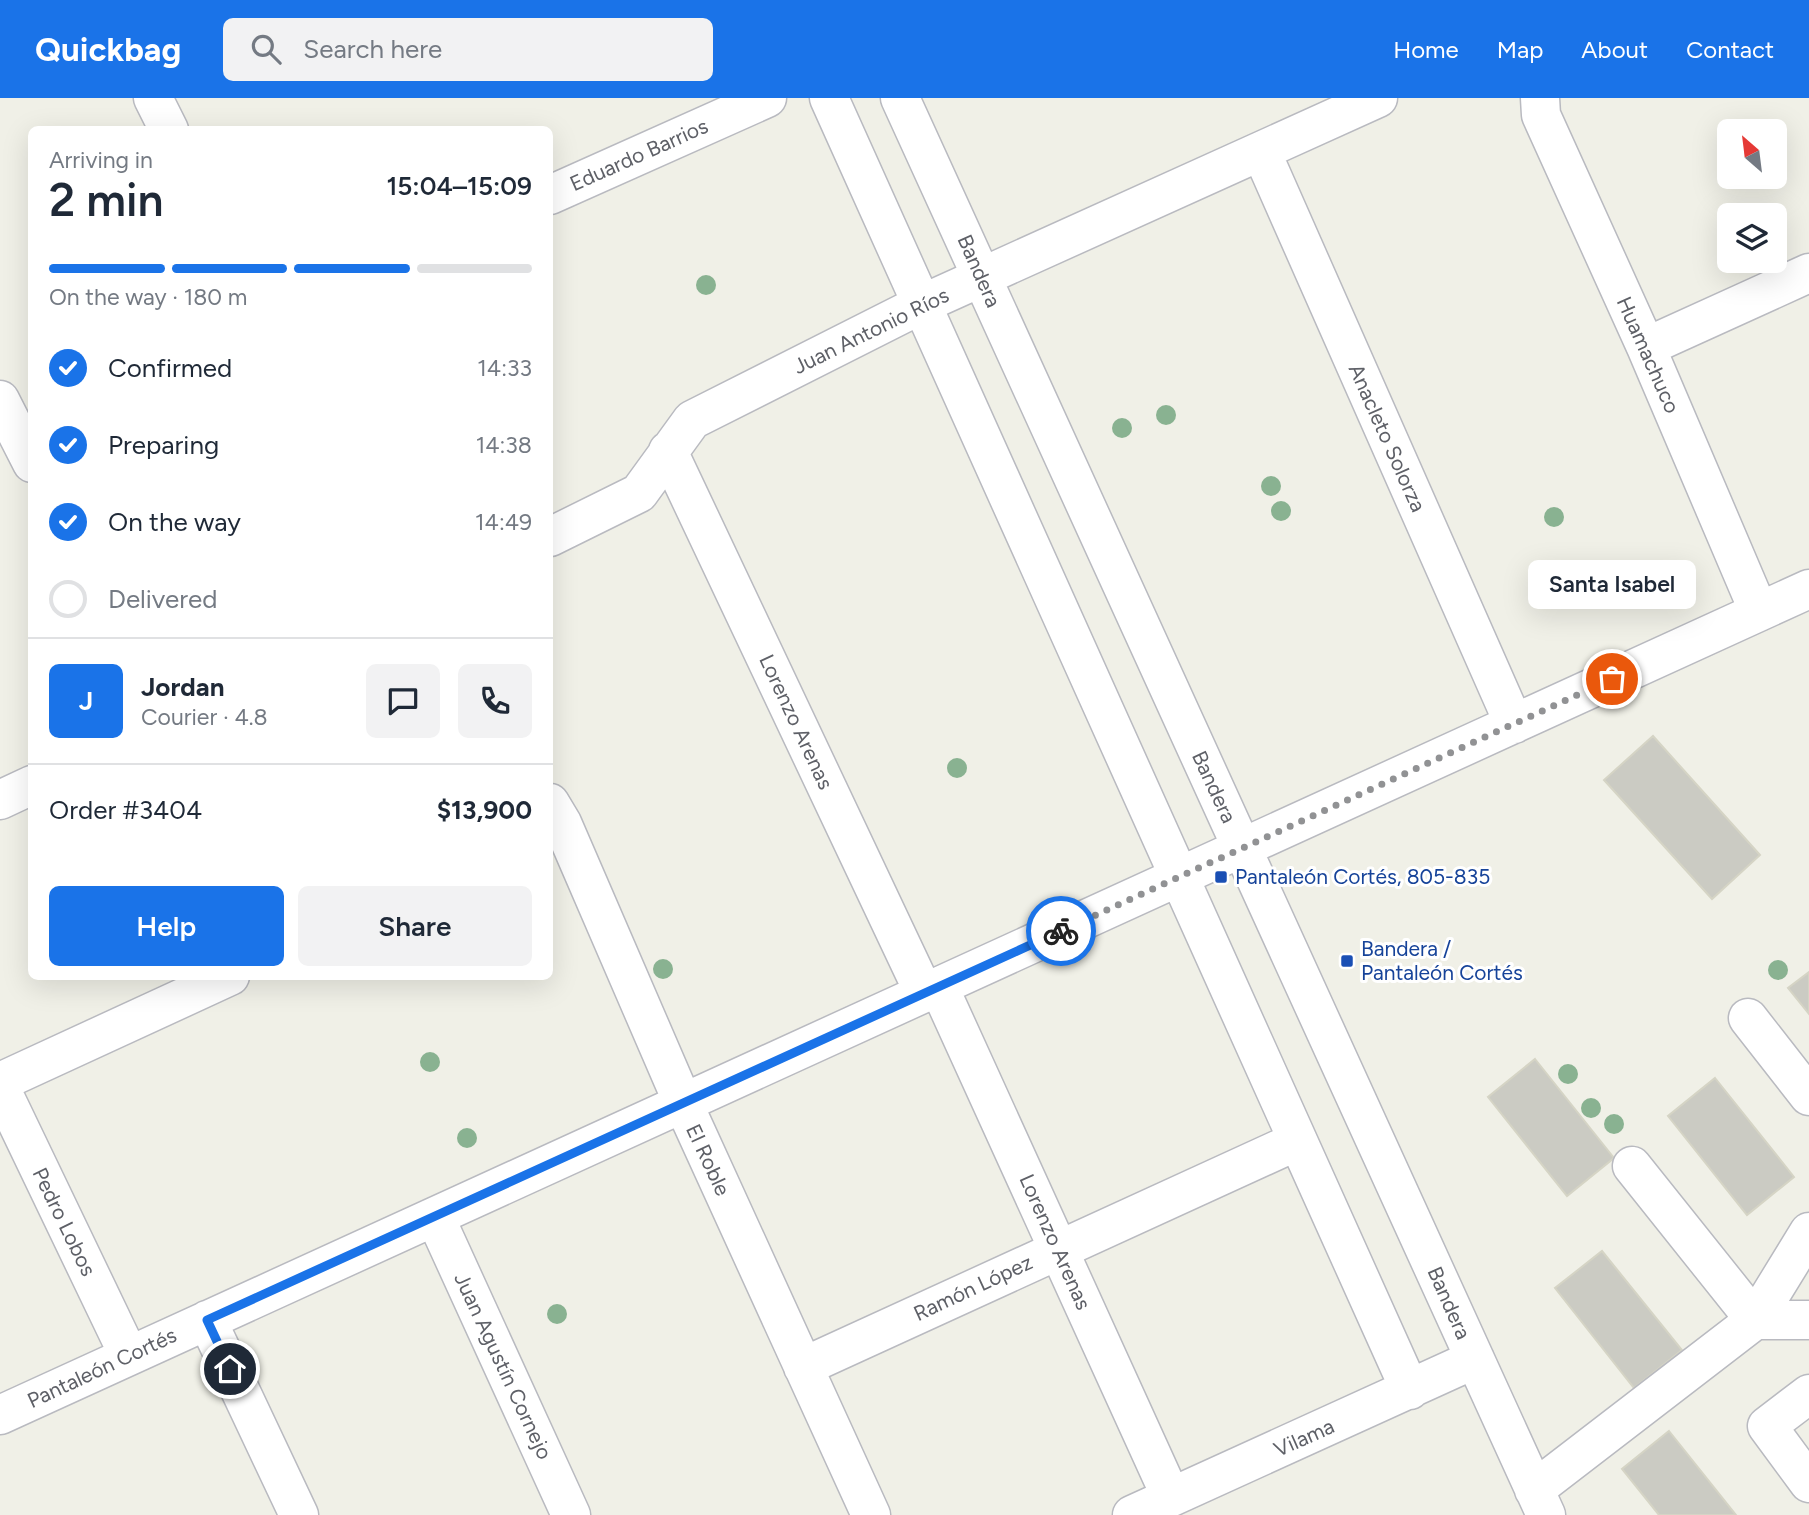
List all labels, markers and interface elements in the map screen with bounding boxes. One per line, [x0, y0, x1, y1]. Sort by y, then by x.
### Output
search box [223, 18, 713, 81]
text: Quickbag [35, 30, 181, 69]
icon: search [247, 30, 285, 68]
text: Search here [303, 33, 442, 65]
text: Home [1393, 35, 1459, 64]
text: Map [1497, 35, 1543, 64]
text: About [1581, 35, 1648, 64]
text: Contact [1686, 35, 1774, 64]
street label: Eduardo Barrios [566, 113, 712, 196]
north arrow [1717, 119, 1787, 189]
map controls [1717, 119, 1787, 273]
text: Arriving in [49, 146, 153, 174]
text: 15:04–15:09 [386, 170, 532, 202]
text: 2 min [49, 172, 164, 228]
button: layers [1717, 203, 1787, 273]
street label: Bandera [952, 231, 1007, 311]
street label: Juan Antonio Ríos [789, 282, 953, 379]
text: On the way · 180 m [49, 283, 247, 311]
street label: Huamachuco [1612, 293, 1685, 417]
icon: check [49, 349, 87, 387]
text: Confirmed [108, 352, 232, 384]
text: 14:33 [477, 354, 532, 382]
street label: Anacleto Solorza [1344, 360, 1431, 516]
icon: check [49, 426, 87, 464]
text: Preparing [108, 429, 219, 461]
text: 14:38 [476, 431, 532, 459]
icon: check [49, 503, 87, 541]
text: On the way [108, 506, 241, 538]
text: 14:49 [475, 508, 532, 536]
callout: Santa Isabel [1528, 560, 1696, 609]
text: Santa Isabel [1549, 570, 1675, 598]
text: Delivered [108, 583, 217, 615]
pin [1582, 649, 1642, 709]
street label: Lorenzo Arenas [754, 650, 839, 793]
icon: bag [1593, 660, 1631, 698]
button: chat [366, 664, 440, 738]
button: phone [458, 664, 532, 738]
text: Jordan [141, 671, 224, 703]
text: J [79, 685, 93, 717]
text: Courier · 4.8 [141, 703, 268, 731]
street label: Bandera [1187, 747, 1242, 827]
text: Order #3404 [49, 794, 202, 826]
text: $13,900 [437, 794, 532, 826]
place label: Pantaleón Cortés, 805-835 [1235, 864, 1490, 889]
marker: Pantaleón Cortés, 805-835 [1213, 869, 1229, 885]
button: Help [49, 886, 284, 966]
button: Share [298, 886, 532, 966]
courier [1026, 896, 1096, 966]
icon: bike [1042, 912, 1080, 950]
place label: Bandera / Pantaleón Cortés [1361, 936, 1523, 985]
marker: Bandera / Pantaleón Cortés [1339, 953, 1355, 969]
street label: El Roble [681, 1120, 736, 1199]
street label: Pedro Lobos [27, 1163, 101, 1280]
street label: Lorenzo Arenas [1014, 1170, 1097, 1314]
street label: Ramón López [909, 1249, 1036, 1326]
street label: Bandera [1422, 1263, 1477, 1343]
street label: Juan Agustín Cornejo [449, 1268, 558, 1463]
street label: Pantaleón Cortés [23, 1322, 180, 1413]
pin [200, 1339, 260, 1399]
icon: home [211, 1350, 249, 1388]
street label: Vilama [1270, 1413, 1338, 1462]

